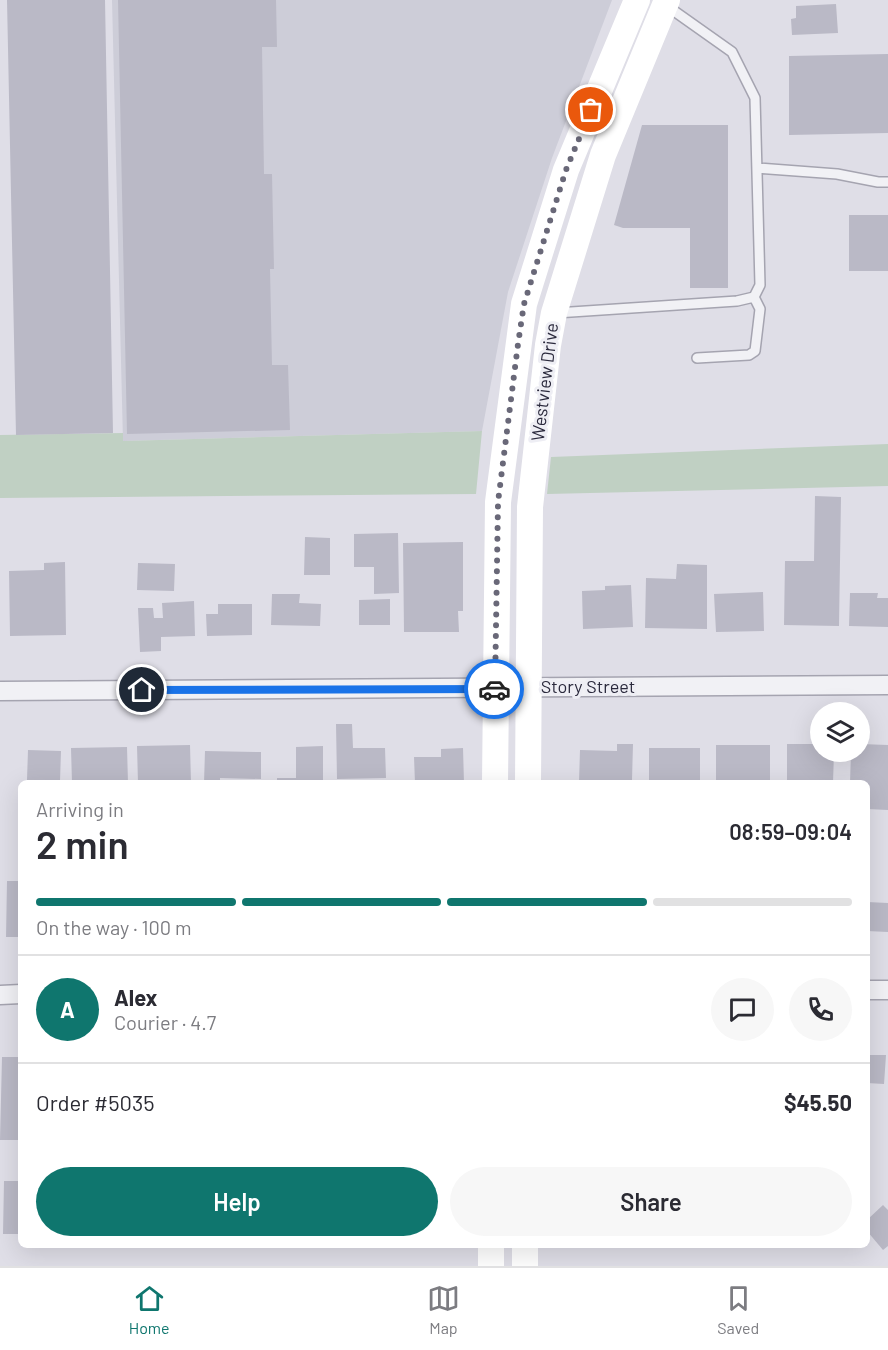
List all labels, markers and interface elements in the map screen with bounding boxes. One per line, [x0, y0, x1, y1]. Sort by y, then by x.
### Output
pin [565, 84, 616, 135]
icon: bag [574, 93, 607, 126]
street label: Westview Drive [526, 322, 562, 442]
courier [464, 659, 524, 719]
pin [116, 664, 167, 715]
icon: home [125, 673, 158, 706]
icon: car [478, 673, 511, 706]
street label: Story Street [541, 675, 635, 697]
map controls [810, 702, 870, 762]
button: layers [810, 702, 870, 762]
text: Arriving in [36, 797, 124, 821]
text: 08:59–09:04 [729, 818, 852, 844]
text: 2 min [36, 820, 129, 867]
text: On the way · 100 m [36, 915, 192, 939]
button: chat [711, 978, 774, 1041]
button: phone [789, 978, 852, 1041]
text: Alex [114, 984, 157, 1010]
text: A [60, 996, 75, 1022]
text: Courier · 4.7 [114, 1010, 216, 1034]
text: Order #5035 [36, 1089, 155, 1115]
text: $45.50 [784, 1089, 852, 1115]
button: Help [36, 1167, 438, 1236]
button: Share [450, 1167, 852, 1236]
tab: Home [129, 1282, 170, 1337]
tab: Map [427, 1282, 460, 1337]
tab: Saved [717, 1282, 759, 1337]

